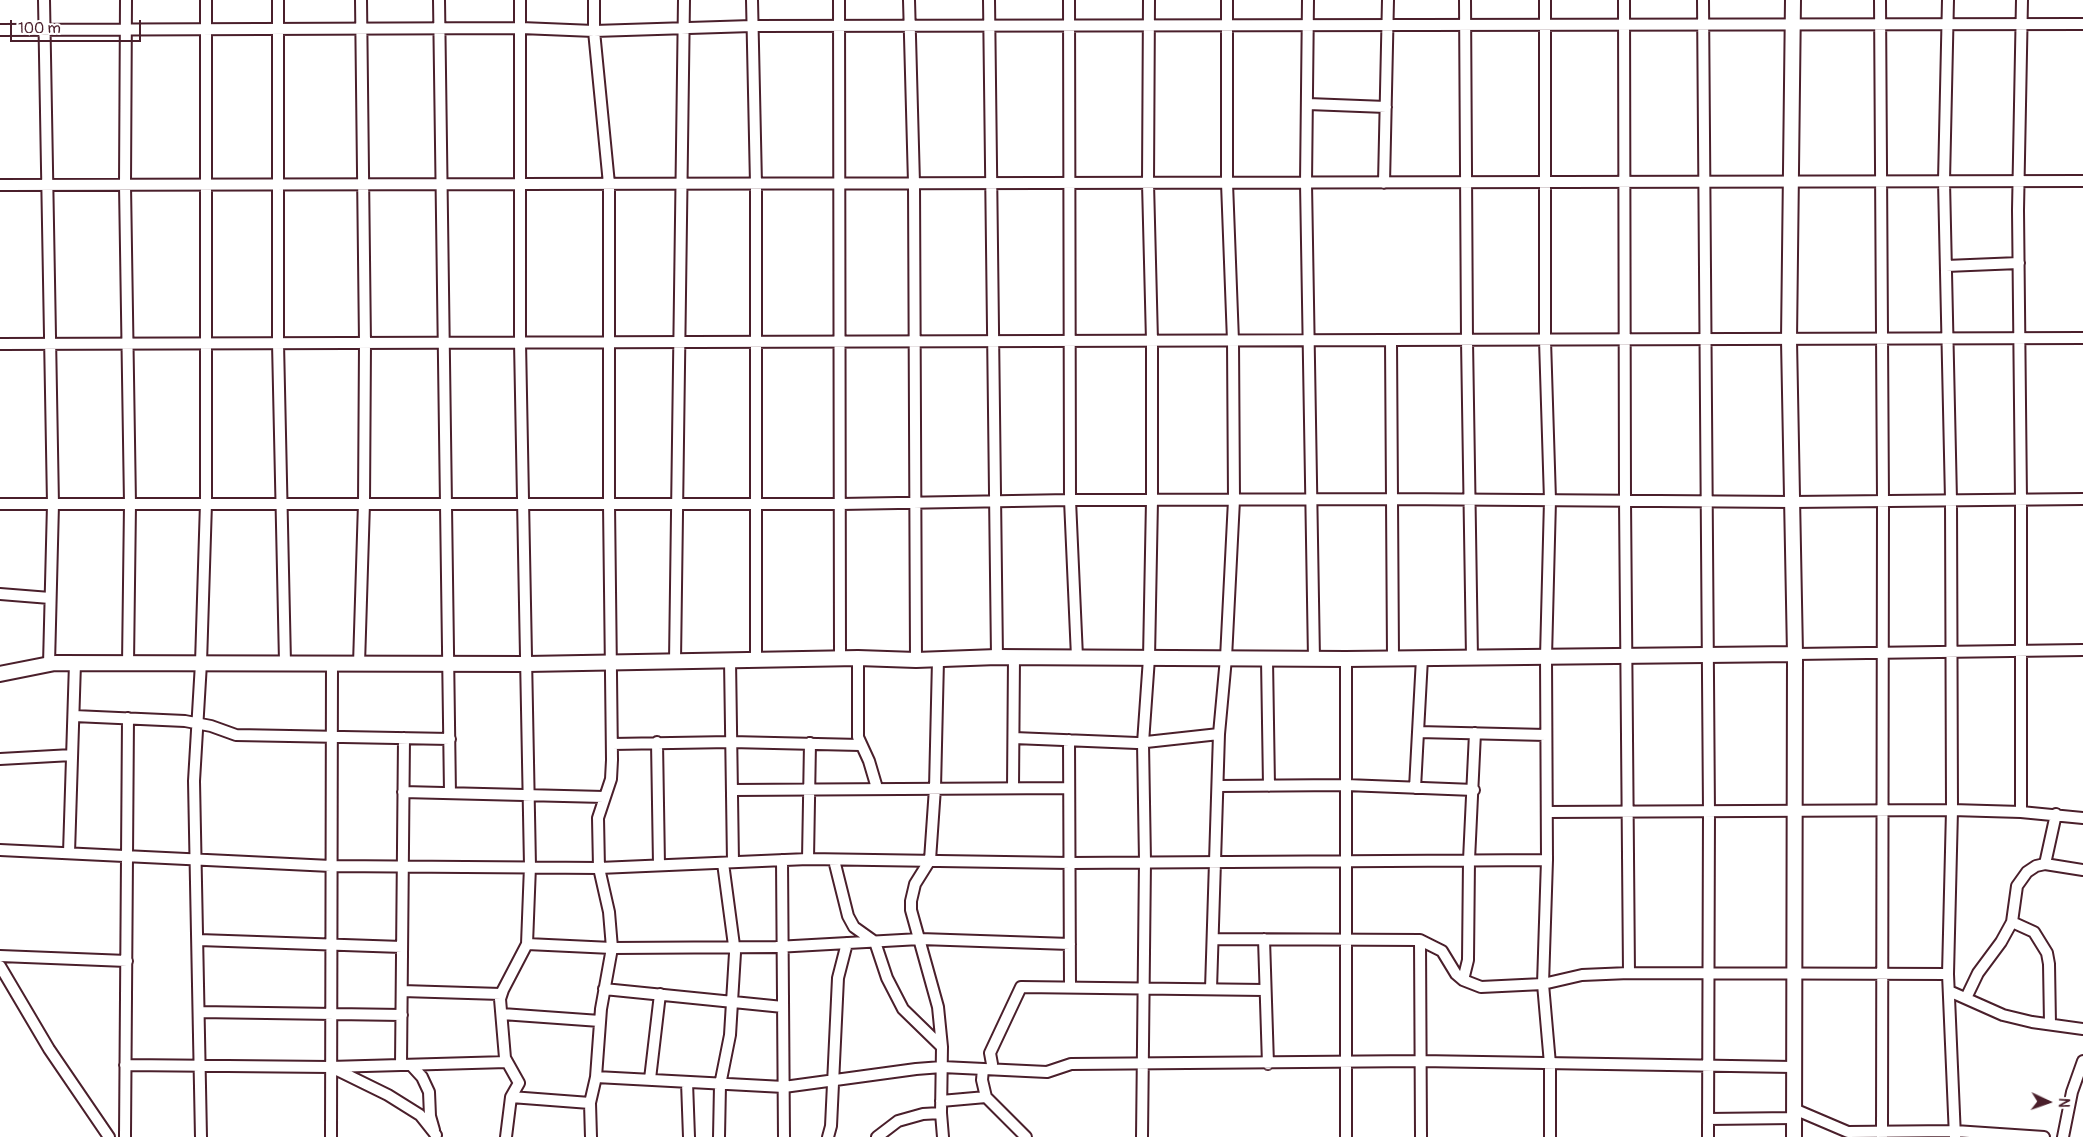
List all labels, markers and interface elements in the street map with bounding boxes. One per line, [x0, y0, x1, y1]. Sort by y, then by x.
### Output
scale bar [12, 10, 144, 42]
text: 100 m [18, 19, 61, 38]
north arrow [2023, 1077, 2073, 1127]
text: N [2055, 1098, 2072, 1108]

